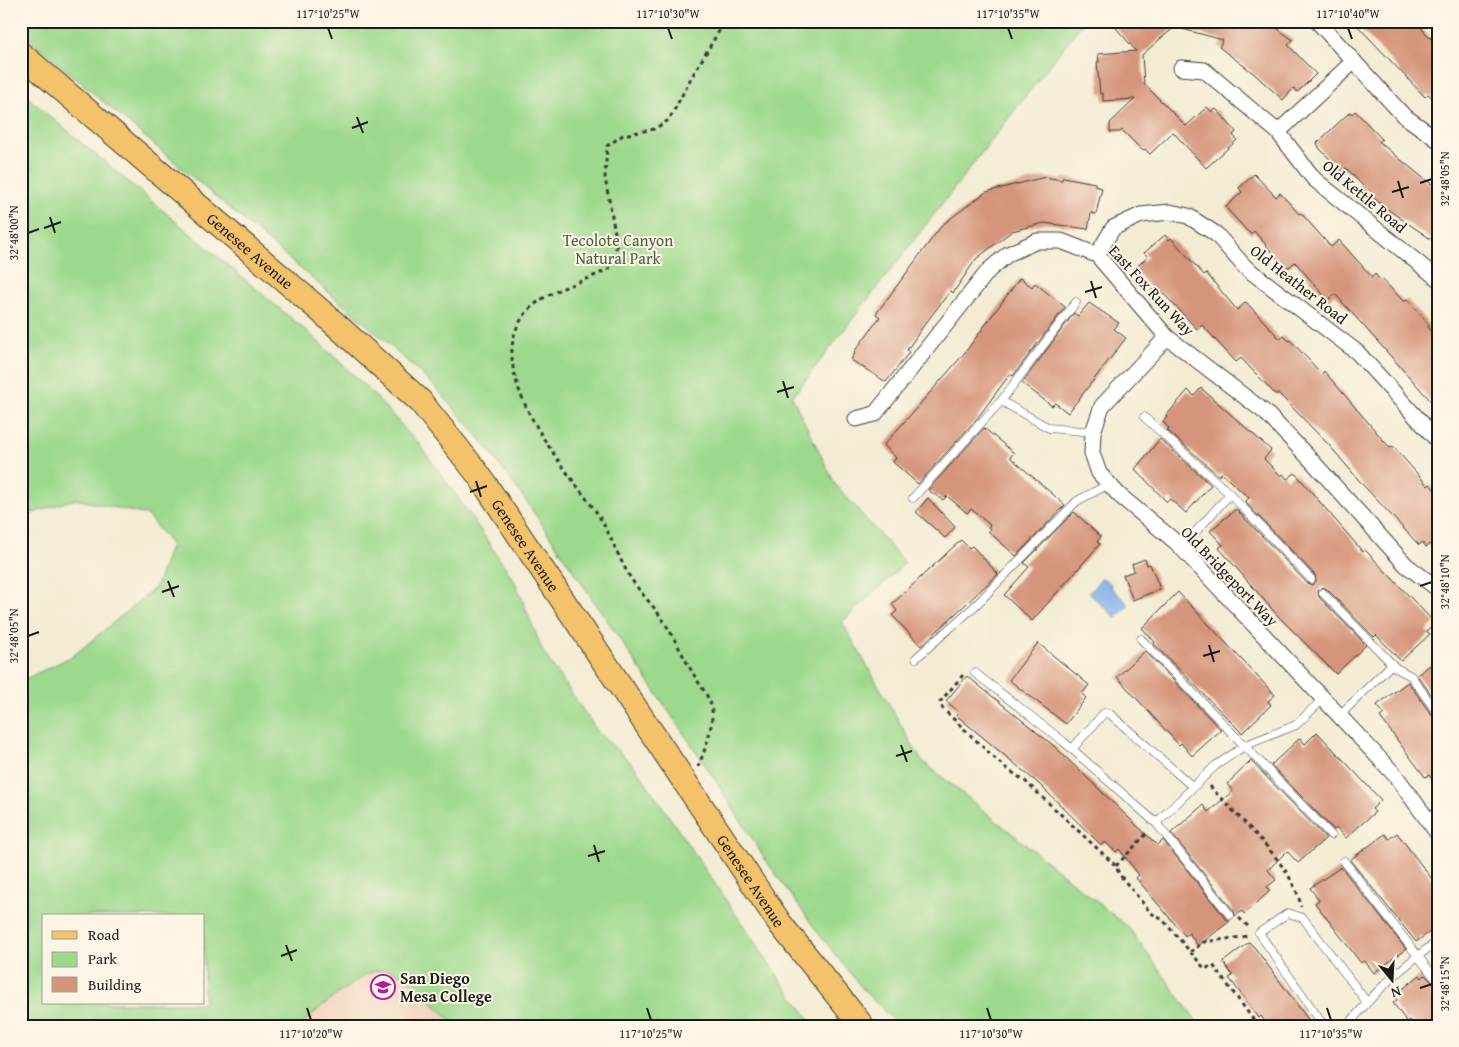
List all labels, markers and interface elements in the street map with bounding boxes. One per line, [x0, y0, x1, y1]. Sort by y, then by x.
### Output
text: 117°10'25"W [296, 5, 360, 22]
text: 117°10'30"W [636, 5, 700, 22]
text: 117°10'35"W [976, 5, 1040, 22]
text: 117°10'40"W [1316, 5, 1380, 22]
text: 32°48'05"N [1436, 151, 1453, 207]
street label: Old Kettle Road [1318, 154, 1413, 239]
text: 32°48'00"N [5, 205, 22, 261]
street label: Genesee Avenue [202, 206, 299, 295]
park label: Tecolote Canyon Natural Park [563, 228, 673, 270]
street label: Old Heather Road [1245, 238, 1353, 330]
street label: East Fox Run Way [1103, 239, 1201, 341]
street label: Genesee Avenue [486, 494, 566, 597]
street label: Old Bridgeport Way [1176, 520, 1284, 632]
text: 32°48'10"N [1436, 554, 1453, 610]
text: 32°48'05"N [5, 608, 22, 664]
street label: Genesee Avenue [711, 829, 791, 932]
legend [42, 914, 205, 1004]
text: Road [88, 924, 119, 945]
text: Park [88, 948, 117, 969]
north arrow [1366, 954, 1416, 1004]
text: 32°48'15"N [1436, 956, 1453, 1012]
place label: San Diego Mesa College [400, 966, 492, 1008]
text: Building [88, 974, 142, 995]
school or university icon: San Diego Mesa College [370, 974, 396, 1000]
text: N [1388, 981, 1404, 1004]
text: 117°10'20"W [279, 1025, 343, 1042]
text: 117°10'25"W [619, 1025, 683, 1042]
text: 117°10'30"W [959, 1025, 1023, 1042]
text: 117°10'35"W [1299, 1025, 1363, 1042]

